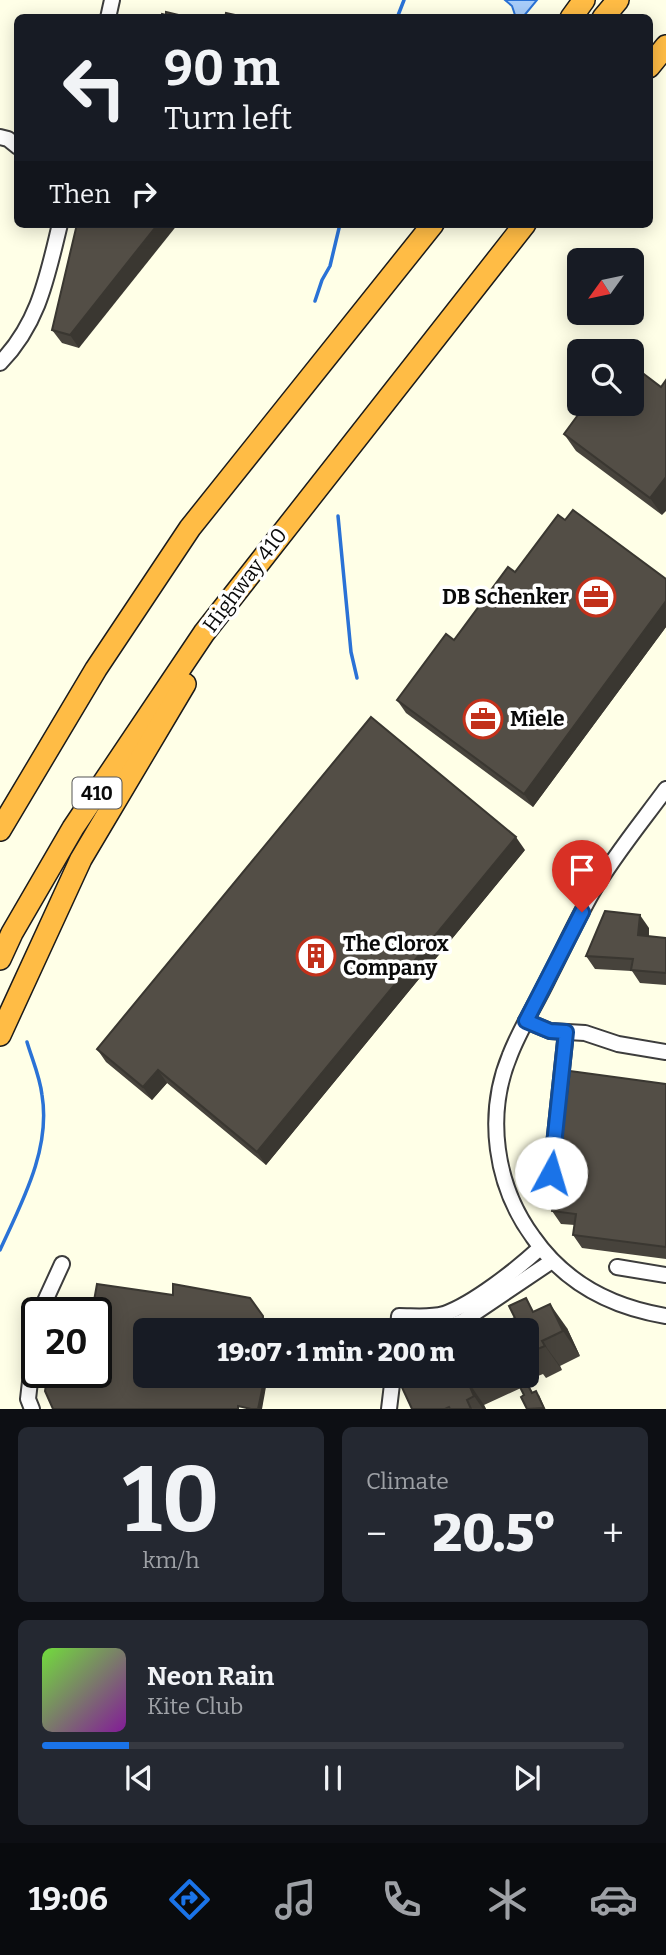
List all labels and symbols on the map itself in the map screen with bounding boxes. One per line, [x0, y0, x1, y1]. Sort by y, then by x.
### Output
north arrow [567, 248, 644, 326]
street label: Highway 410 [197, 523, 293, 637]
office icon: DB Schenker [575, 576, 617, 618]
place label: DB Schenker [442, 584, 569, 610]
office icon: Miele [462, 698, 504, 740]
place label: Miele [510, 706, 565, 732]
road number: 410 [72, 778, 122, 808]
pin [552, 840, 612, 912]
place label: The Clorox Company [343, 931, 449, 981]
building icon: The Clorox Company [295, 935, 337, 977]
position arrow [514, 1136, 588, 1210]
speed limit sign: 20 [21, 1297, 112, 1388]

